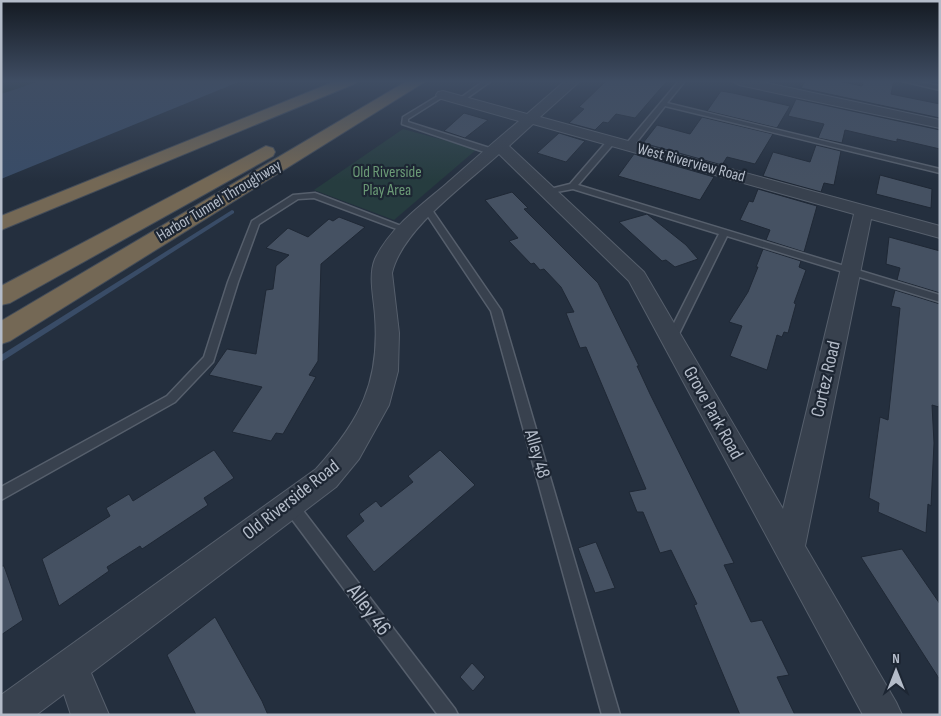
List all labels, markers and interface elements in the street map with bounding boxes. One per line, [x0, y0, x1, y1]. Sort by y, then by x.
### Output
street label: West Riverview Road [635, 139, 747, 187]
street label: Harbor Tunnel Throughway [153, 156, 285, 246]
park label: Old Riverside Play Area [352, 163, 422, 200]
street label: Cortez Road [806, 339, 846, 419]
street label: Grove Park Road [678, 362, 748, 464]
street label: Alley 48 [519, 426, 555, 481]
street label: Old Riverside Road [238, 455, 344, 545]
street label: Alley 46 [340, 578, 397, 641]
north arrow [871, 646, 921, 696]
text: N [892, 650, 900, 667]

